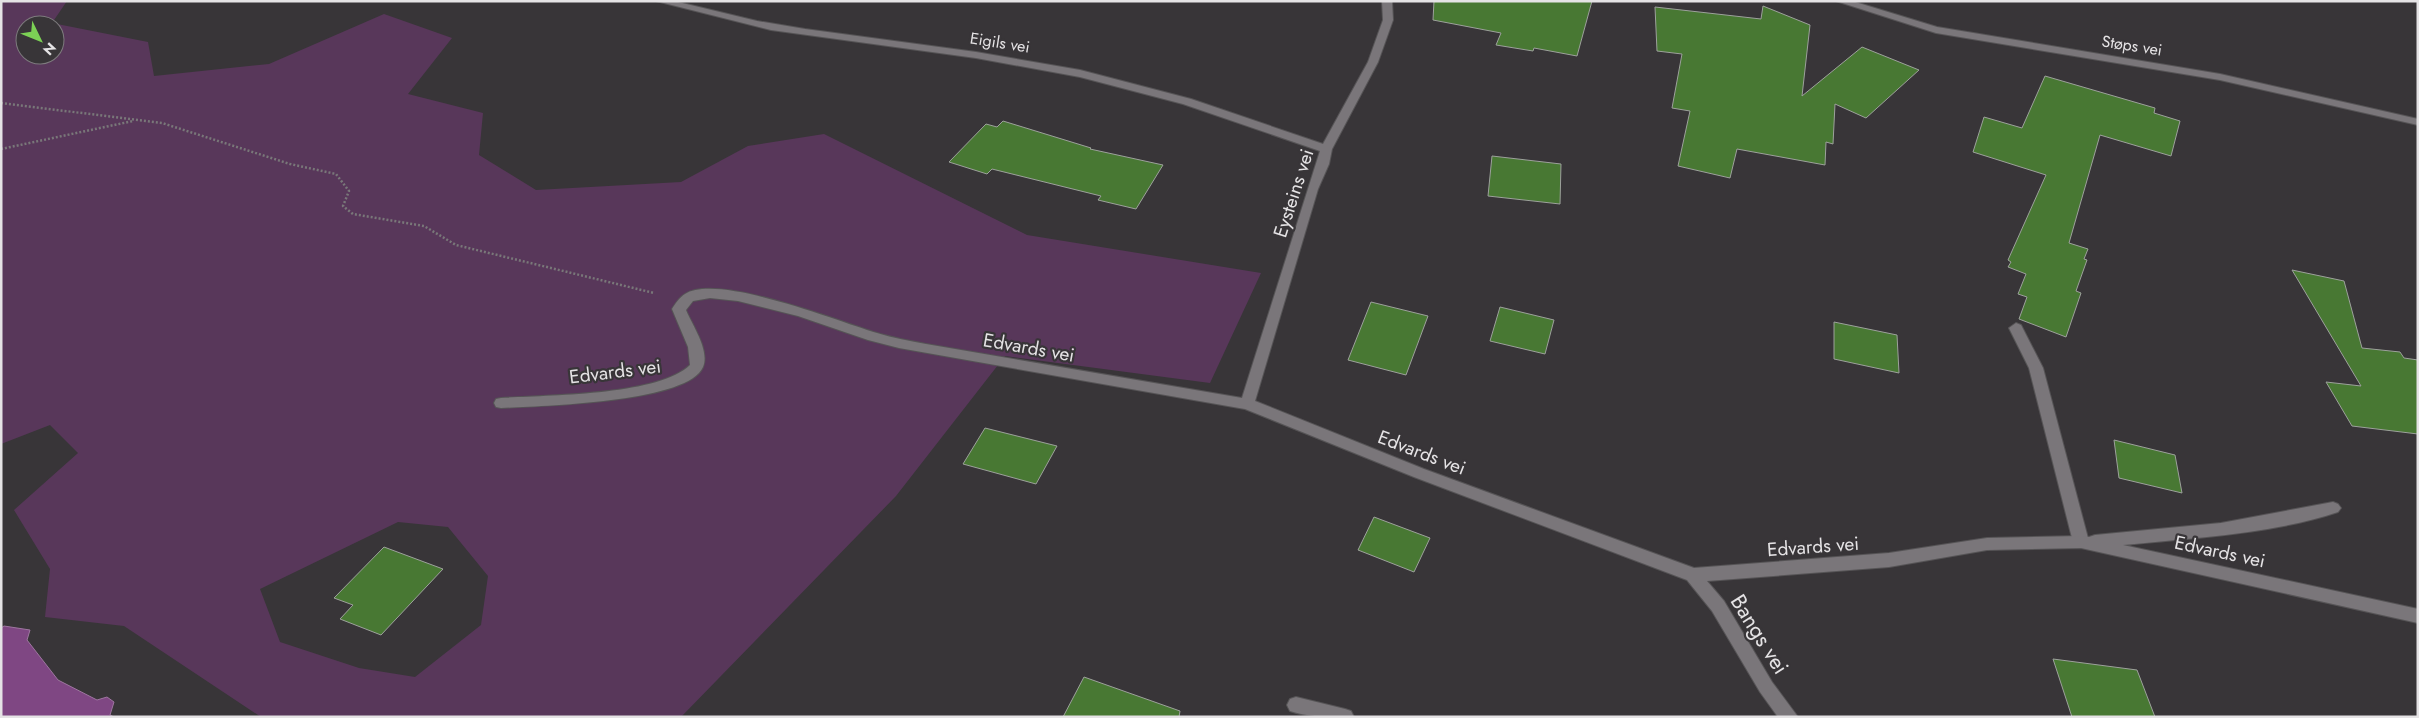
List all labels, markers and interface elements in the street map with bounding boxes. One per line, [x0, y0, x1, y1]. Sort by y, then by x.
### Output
north arrow [15, 15, 65, 65]
street label: Eigils vei [968, 26, 1032, 59]
street label: Støps vei [2100, 29, 2164, 62]
text: N [38, 38, 61, 60]
street label: Eysteins vei [1266, 145, 1321, 241]
street label: Edvards vei [981, 326, 1077, 369]
street label: Edvards vei [568, 352, 663, 391]
street label: Edvards vei [1374, 423, 1470, 482]
street label: Edvards vei [2172, 529, 2268, 574]
street label: Edvards vei [1766, 530, 1860, 563]
street label: Bangs vei [1723, 588, 1797, 680]

